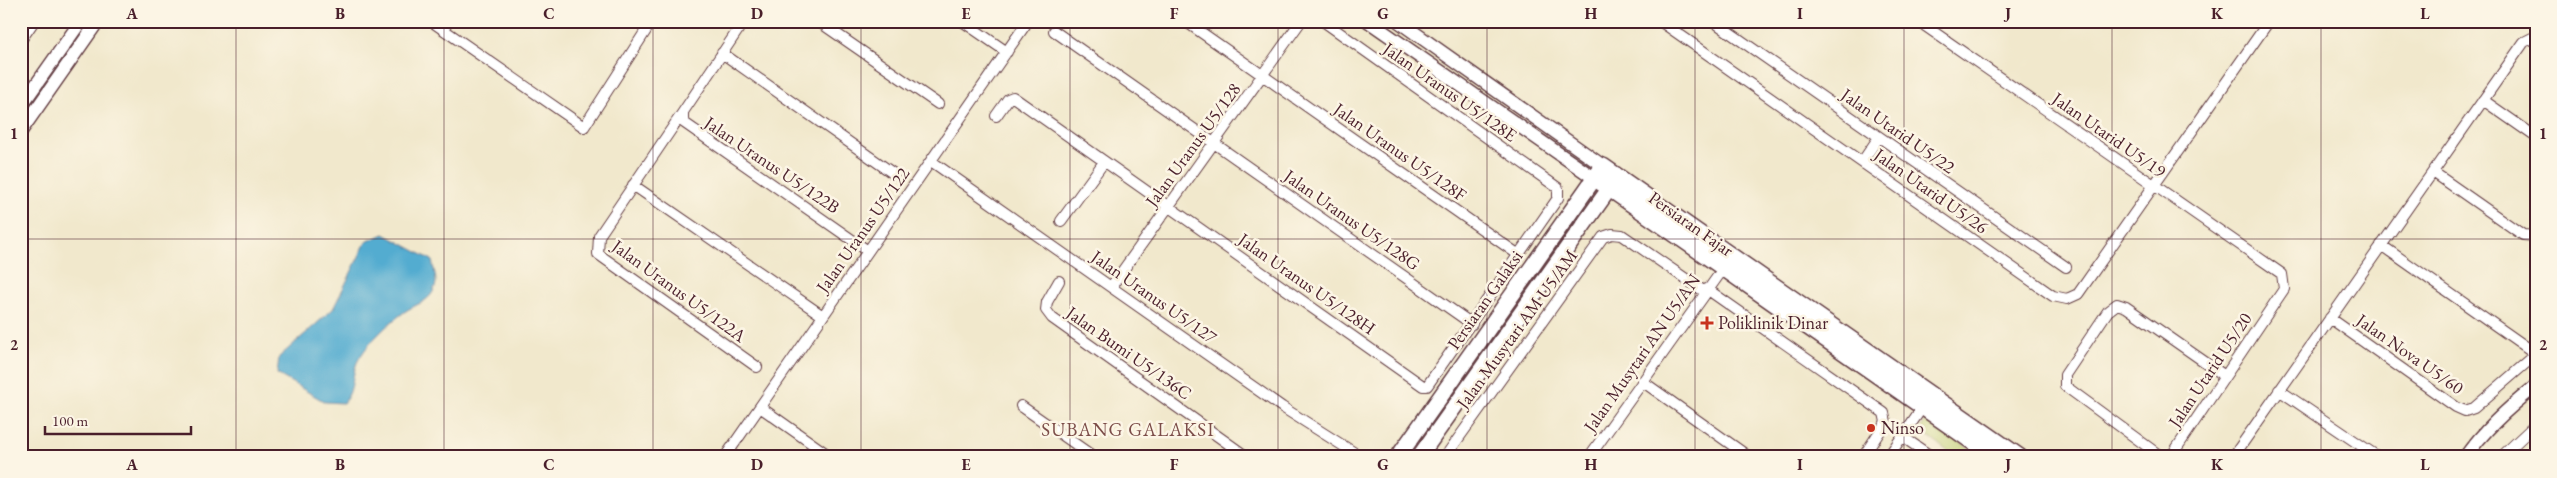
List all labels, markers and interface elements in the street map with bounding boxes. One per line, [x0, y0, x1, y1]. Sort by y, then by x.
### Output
text: A [125, 3, 138, 24]
text: B [335, 3, 345, 24]
text: C [543, 3, 555, 24]
text: D [751, 3, 763, 24]
text: E [961, 3, 971, 24]
text: F [1170, 3, 1179, 24]
text: G [1377, 3, 1389, 24]
text: H [1585, 3, 1598, 24]
text: I [1797, 3, 1803, 24]
text: J [2003, 3, 2011, 24]
text: K [2211, 3, 2224, 24]
text: L [2420, 3, 2430, 24]
street label: Jalan Uranus U5/128E [1377, 36, 1522, 146]
street label: Jalan Uranus U5/128 [1139, 78, 1245, 213]
street label: Jalan Utarid U5/22 [1835, 82, 1960, 179]
street label: Jalan Utarid U5/19 [2046, 86, 2171, 183]
street label: Jalan Uranus U5/128F [1328, 96, 1471, 206]
street label: Jalan Uranus U5/122B [699, 110, 844, 218]
text: 1 [10, 123, 18, 144]
text: 1 [2539, 123, 2547, 144]
street label: Jalan Utarid U5/26 [1868, 142, 1993, 239]
street label: Jalan Uranus U5/122 [810, 162, 915, 298]
street label: Jalan Uranus U5/128G [1278, 163, 1425, 275]
street label: Persiaran Fajar [1644, 186, 1738, 261]
street label: Jalan Uranus U5/128H [1233, 226, 1380, 340]
street label: Jalan Uranus U5/122A [606, 233, 751, 347]
street label: Jalan Uranus U5/127 [1086, 244, 1222, 349]
street label: Jalan Musytari AM U5/AM [1450, 244, 1582, 415]
street label: Persiaran Galaksi [1442, 245, 1528, 354]
street label: Jalan Musytari AN U5/AN [1577, 268, 1705, 438]
street label: Jalan Bumi U5/136C [1061, 300, 1196, 404]
street label: Jalan Nova U5/60 [2351, 307, 2469, 399]
street label: Jalan Utarid U5/20 [2162, 308, 2257, 433]
place label: Poliklinik Dinar [1718, 311, 1828, 334]
marker: Poliklinik Dinar [1700, 316, 1714, 330]
text: 2 [10, 334, 19, 355]
text: 2 [2539, 334, 2548, 355]
scale bar [45, 403, 191, 435]
text: 100 m [52, 411, 89, 430]
place label: Ninso [1881, 416, 1924, 439]
district label: SUBANG GALAKSI [1041, 417, 1215, 442]
marker: Ninso [1865, 422, 1877, 434]
text: A [125, 454, 138, 475]
text: B [335, 454, 345, 475]
text: C [543, 454, 555, 475]
text: D [751, 454, 763, 475]
text: E [961, 454, 971, 475]
text: F [1170, 454, 1179, 475]
text: G [1377, 454, 1389, 475]
text: H [1585, 454, 1598, 475]
text: I [1797, 454, 1803, 475]
text: J [2003, 454, 2011, 475]
text: K [2211, 454, 2224, 475]
text: L [2420, 454, 2430, 475]

